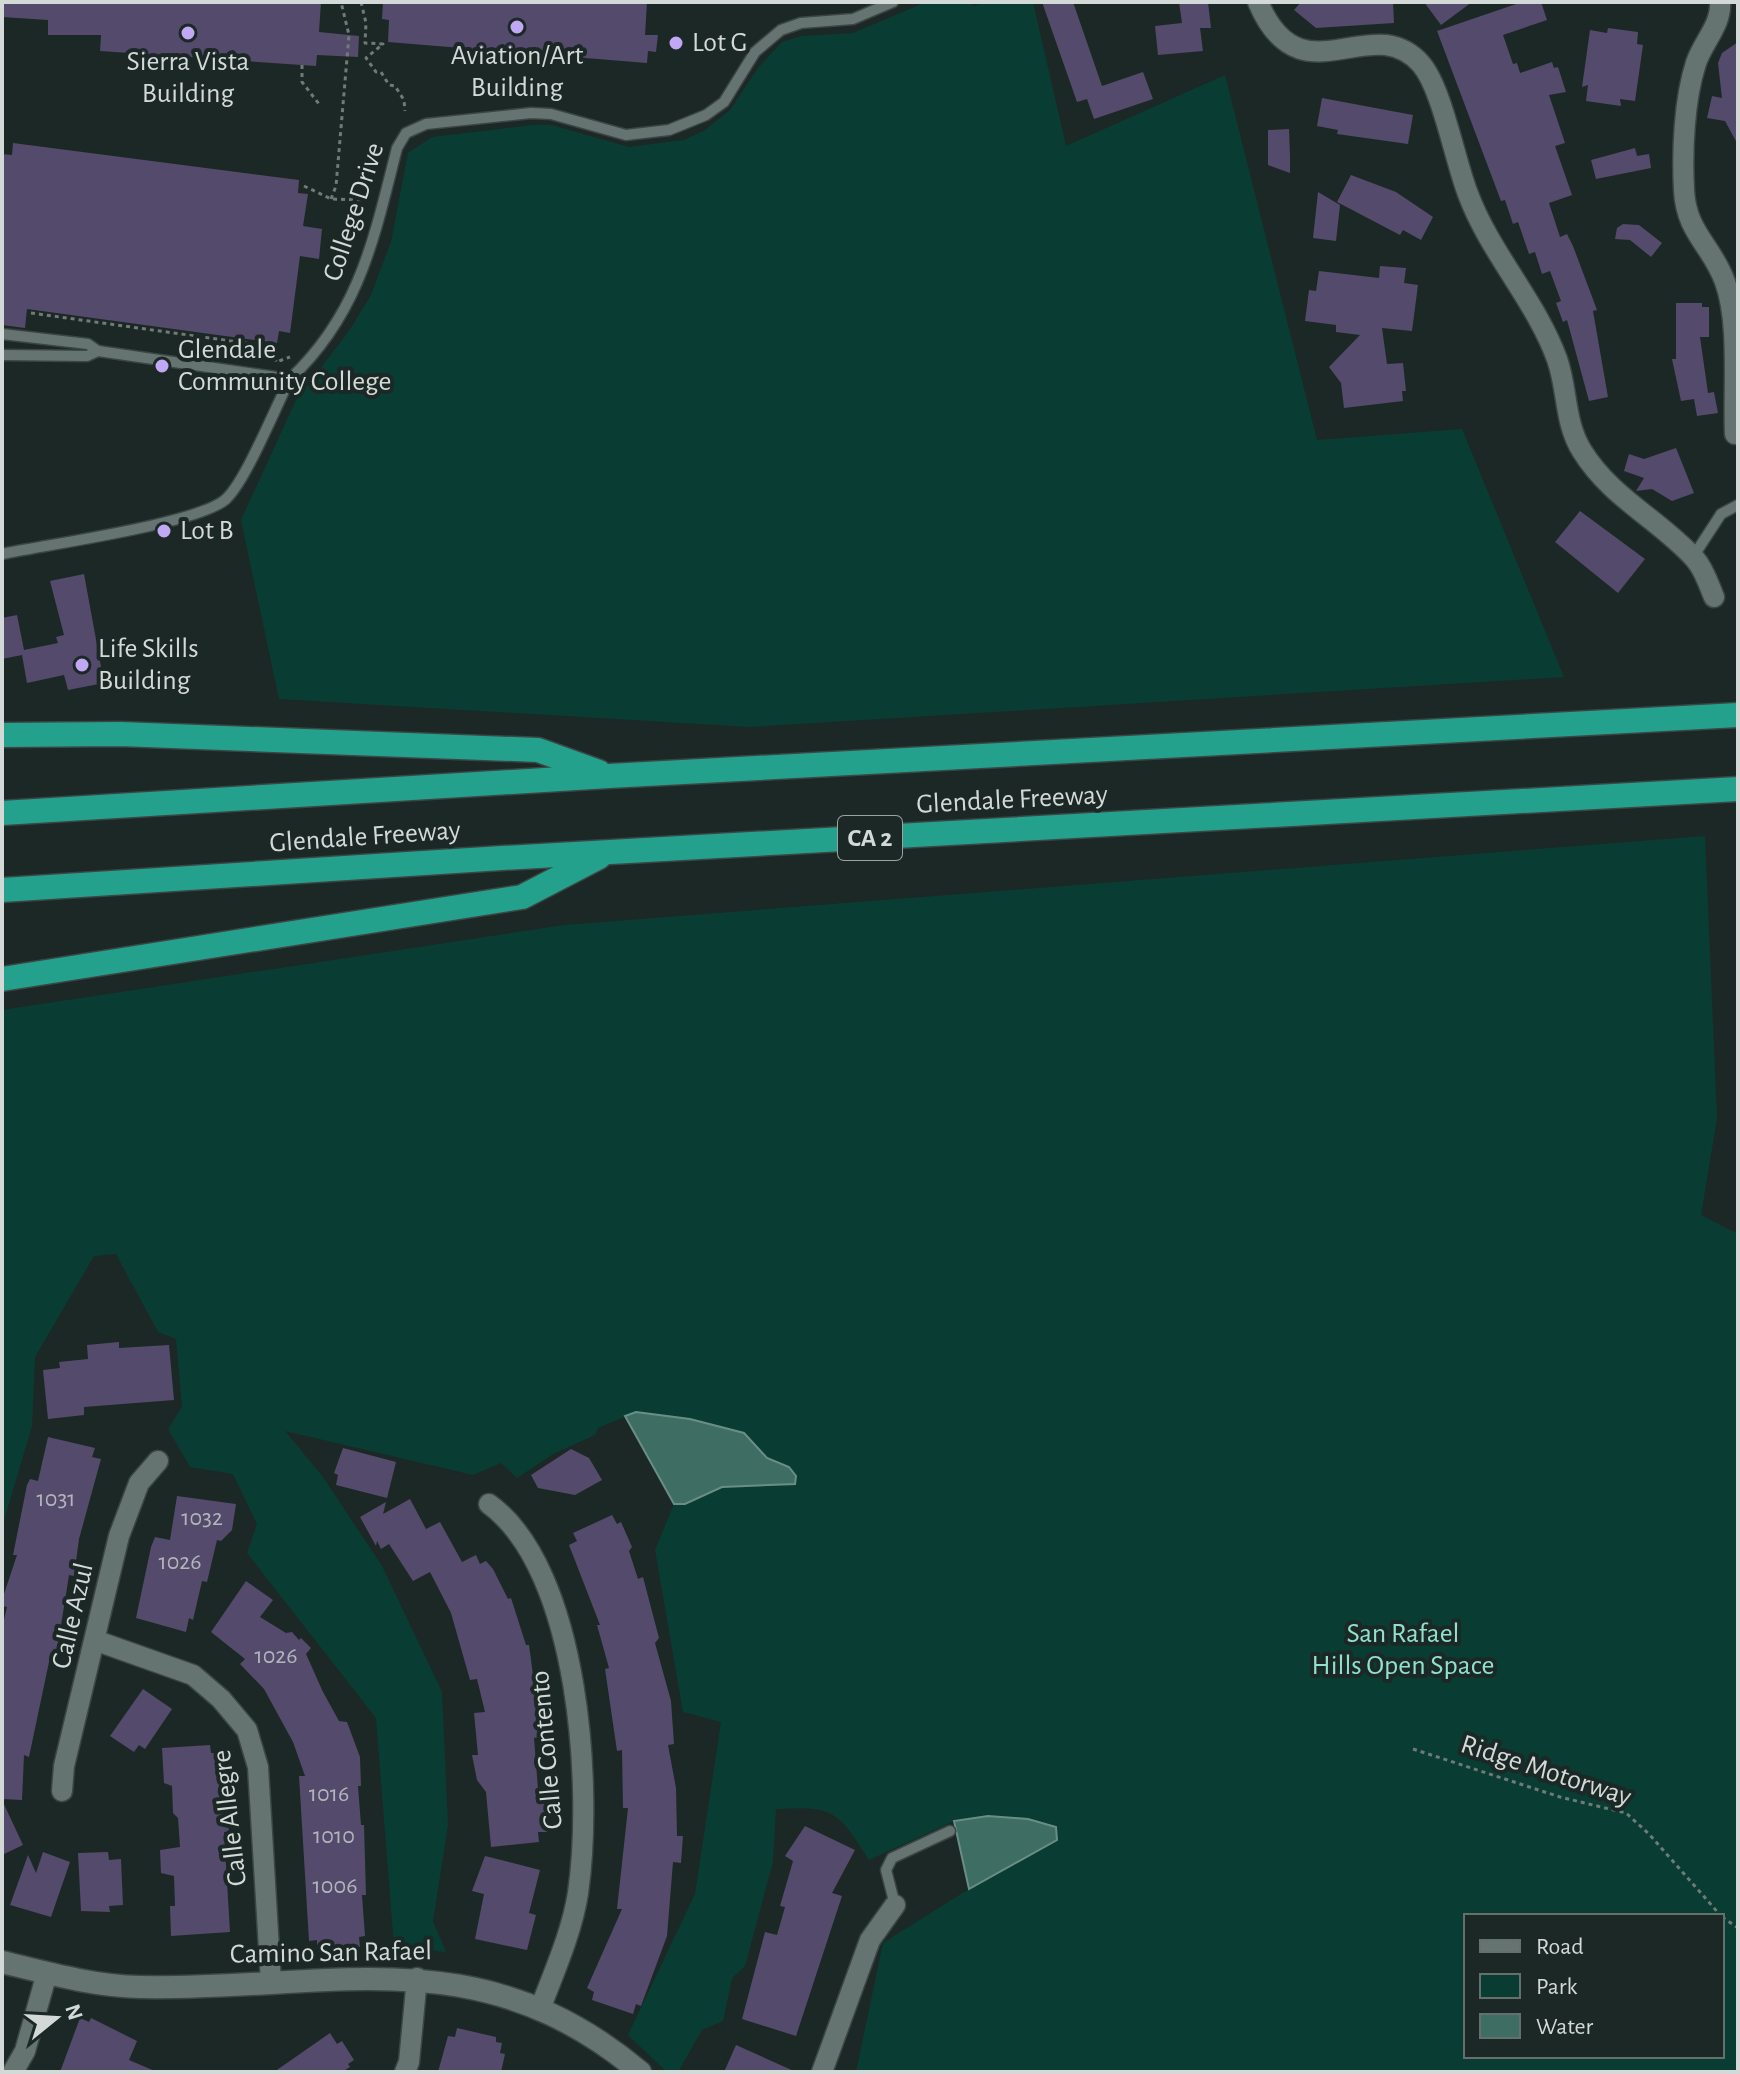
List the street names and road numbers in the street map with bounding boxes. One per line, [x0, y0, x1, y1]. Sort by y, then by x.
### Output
street label: College Drive [318, 139, 390, 285]
street label: Glendale Freeway [916, 781, 1108, 819]
street label: Glendale Freeway [268, 816, 462, 858]
road number: CA 2 [838, 816, 902, 860]
street label: Calle Azul [47, 1560, 99, 1672]
street label: Calle Contento [526, 1670, 568, 1830]
street label: Ridge Motorway [1457, 1730, 1635, 1812]
street label: Calle Allegre [208, 1748, 252, 1888]
street label: Camino San Rafael [230, 1937, 432, 1969]

